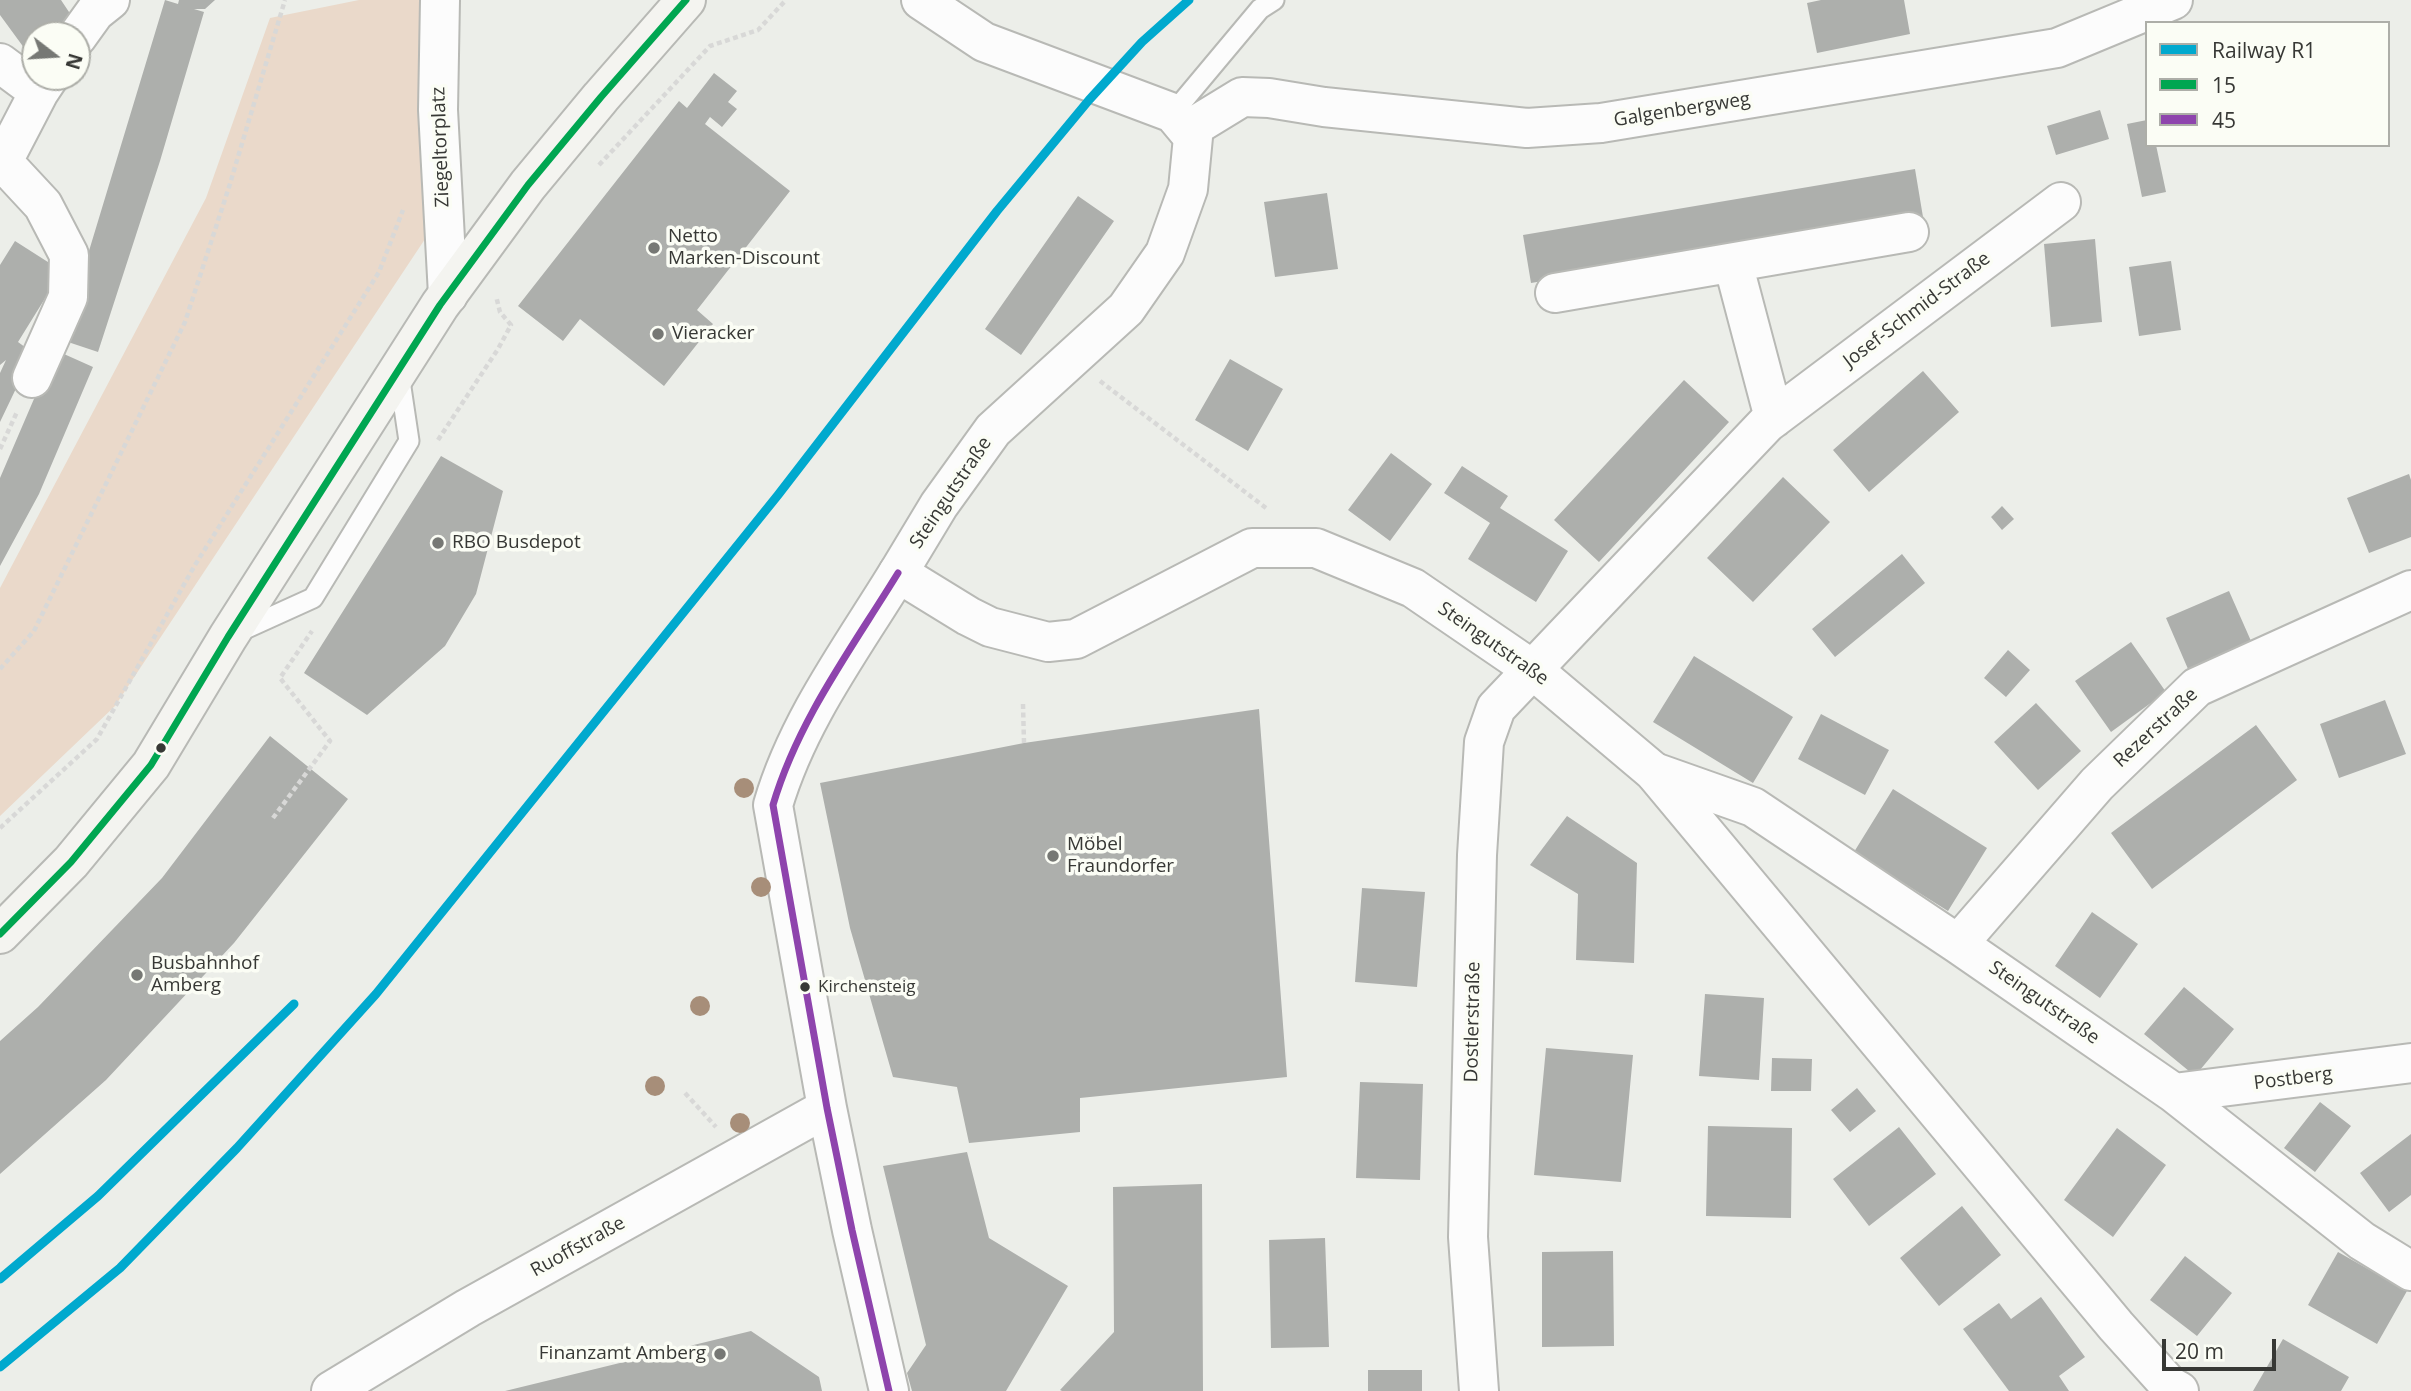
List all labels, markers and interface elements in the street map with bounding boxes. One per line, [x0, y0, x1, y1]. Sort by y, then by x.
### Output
north arrow [21, 21, 91, 91]
legend [2145, 21, 2390, 147]
text: Railway R1 [2212, 36, 2316, 64]
text: N [59, 50, 89, 73]
text: 15 [2212, 71, 2236, 99]
street label: Ziegeltorplatz [427, 86, 455, 208]
street label: Galgenbergweg [1612, 88, 1752, 132]
text: 45 [2212, 106, 2236, 134]
place label: Netto Marken-Discount [668, 226, 820, 270]
marker: Netto Marken-Discount [646, 240, 662, 256]
street label: Josef-Schmid-Straße [1839, 247, 1995, 373]
place label: Vieracker [672, 323, 755, 345]
marker: Vieracker [650, 326, 666, 342]
street label: Steingutstraße [905, 433, 997, 553]
place label: RBO Busdepot [452, 532, 581, 554]
marker: RBO Busdepot [430, 535, 446, 551]
street label: Steingutstraße [1433, 597, 1553, 691]
street label: Rezerstraße [2109, 683, 2203, 773]
unlabelled marker [154, 741, 168, 755]
place label: Möbel Fraundorfer [1067, 834, 1174, 878]
marker: Möbel Fraundorfer [1045, 848, 1061, 864]
place label: Busbahnhof Amberg [151, 953, 259, 997]
street label: Steingutstraße [1984, 956, 2104, 1050]
street label: Dostlerstraße [1461, 961, 1485, 1083]
marker: Busbahnhof Amberg [129, 967, 145, 983]
place label: Kirchensteig [818, 977, 915, 997]
marker: Kirchensteig [798, 980, 812, 994]
street label: Postberg [2252, 1063, 2334, 1095]
street label: Ruoffstraße [527, 1212, 629, 1282]
scale bar [2166, 1324, 2280, 1368]
text: 20 m [2175, 1337, 2224, 1365]
place label: Finanzamt Amberg [539, 1343, 706, 1365]
marker: Finanzamt Amberg [712, 1346, 728, 1362]

